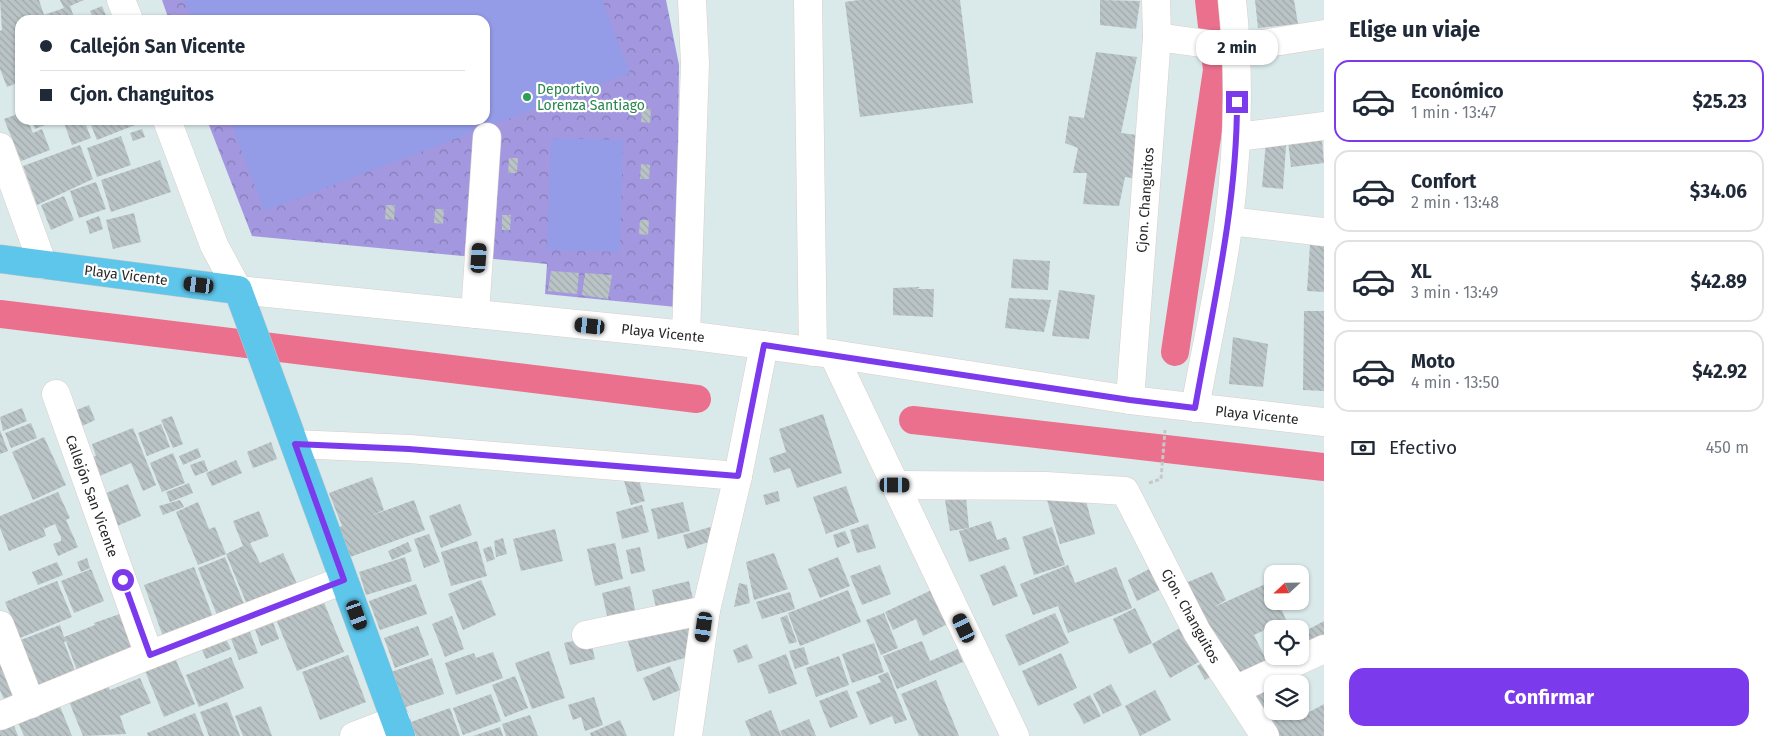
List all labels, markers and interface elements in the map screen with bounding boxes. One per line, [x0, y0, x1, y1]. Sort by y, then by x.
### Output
text: Elige un viaje [1349, 16, 1480, 43]
callout: 2 min [1196, 29, 1278, 64]
text: Callejón San Vicente [70, 35, 245, 58]
text: 2 min [1217, 38, 1257, 57]
icon: car [1351, 79, 1396, 124]
text: Económico [1411, 80, 1504, 103]
place label: Deportivo Lorenza Santiago [537, 81, 645, 114]
text: Cjon. Changuitos [70, 83, 214, 106]
text: $25.23 [1693, 90, 1747, 113]
marker: Deportivo Lorenza Santiago [521, 91, 533, 103]
route end [1226, 91, 1248, 113]
text: 1 min · 13:47 [1411, 103, 1496, 122]
street label: Cjon. Changuitos [1133, 146, 1158, 253]
icon: car [1351, 169, 1396, 214]
text: Confort [1411, 170, 1476, 193]
text: $34.06 [1690, 180, 1747, 203]
text: 2 min · 13:48 [1411, 193, 1499, 212]
car [470, 243, 487, 273]
icon: car [1351, 259, 1396, 304]
text: XL [1411, 260, 1432, 283]
street label: Playa Vicente [83, 262, 169, 289]
text: $42.89 [1690, 270, 1747, 293]
car [183, 276, 214, 294]
text: 3 min · 13:49 [1411, 283, 1498, 302]
car [574, 317, 605, 335]
street label: Playa Vicente [620, 321, 706, 346]
icon: car [1351, 349, 1396, 394]
text: Moto [1411, 350, 1455, 373]
text: $42.92 [1692, 360, 1747, 383]
text: 4 min · 13:50 [1411, 373, 1499, 392]
street label: Playa Vicente [1214, 403, 1300, 428]
street label: Callejón San Vicente [62, 433, 122, 559]
icon: cash [1349, 434, 1377, 462]
text: Efectivo [1389, 436, 1457, 459]
text: 450 m [1706, 438, 1749, 457]
car [880, 478, 910, 493]
north arrow [1264, 565, 1309, 610]
map controls [1264, 565, 1309, 720]
street label: Cjon. Changuitos [1158, 566, 1224, 667]
route start [112, 569, 134, 591]
car [344, 598, 369, 632]
car [694, 611, 713, 643]
car [950, 611, 977, 645]
button: locate [1264, 620, 1309, 665]
button: Confirmar [1349, 668, 1749, 726]
button: layers [1264, 675, 1309, 720]

